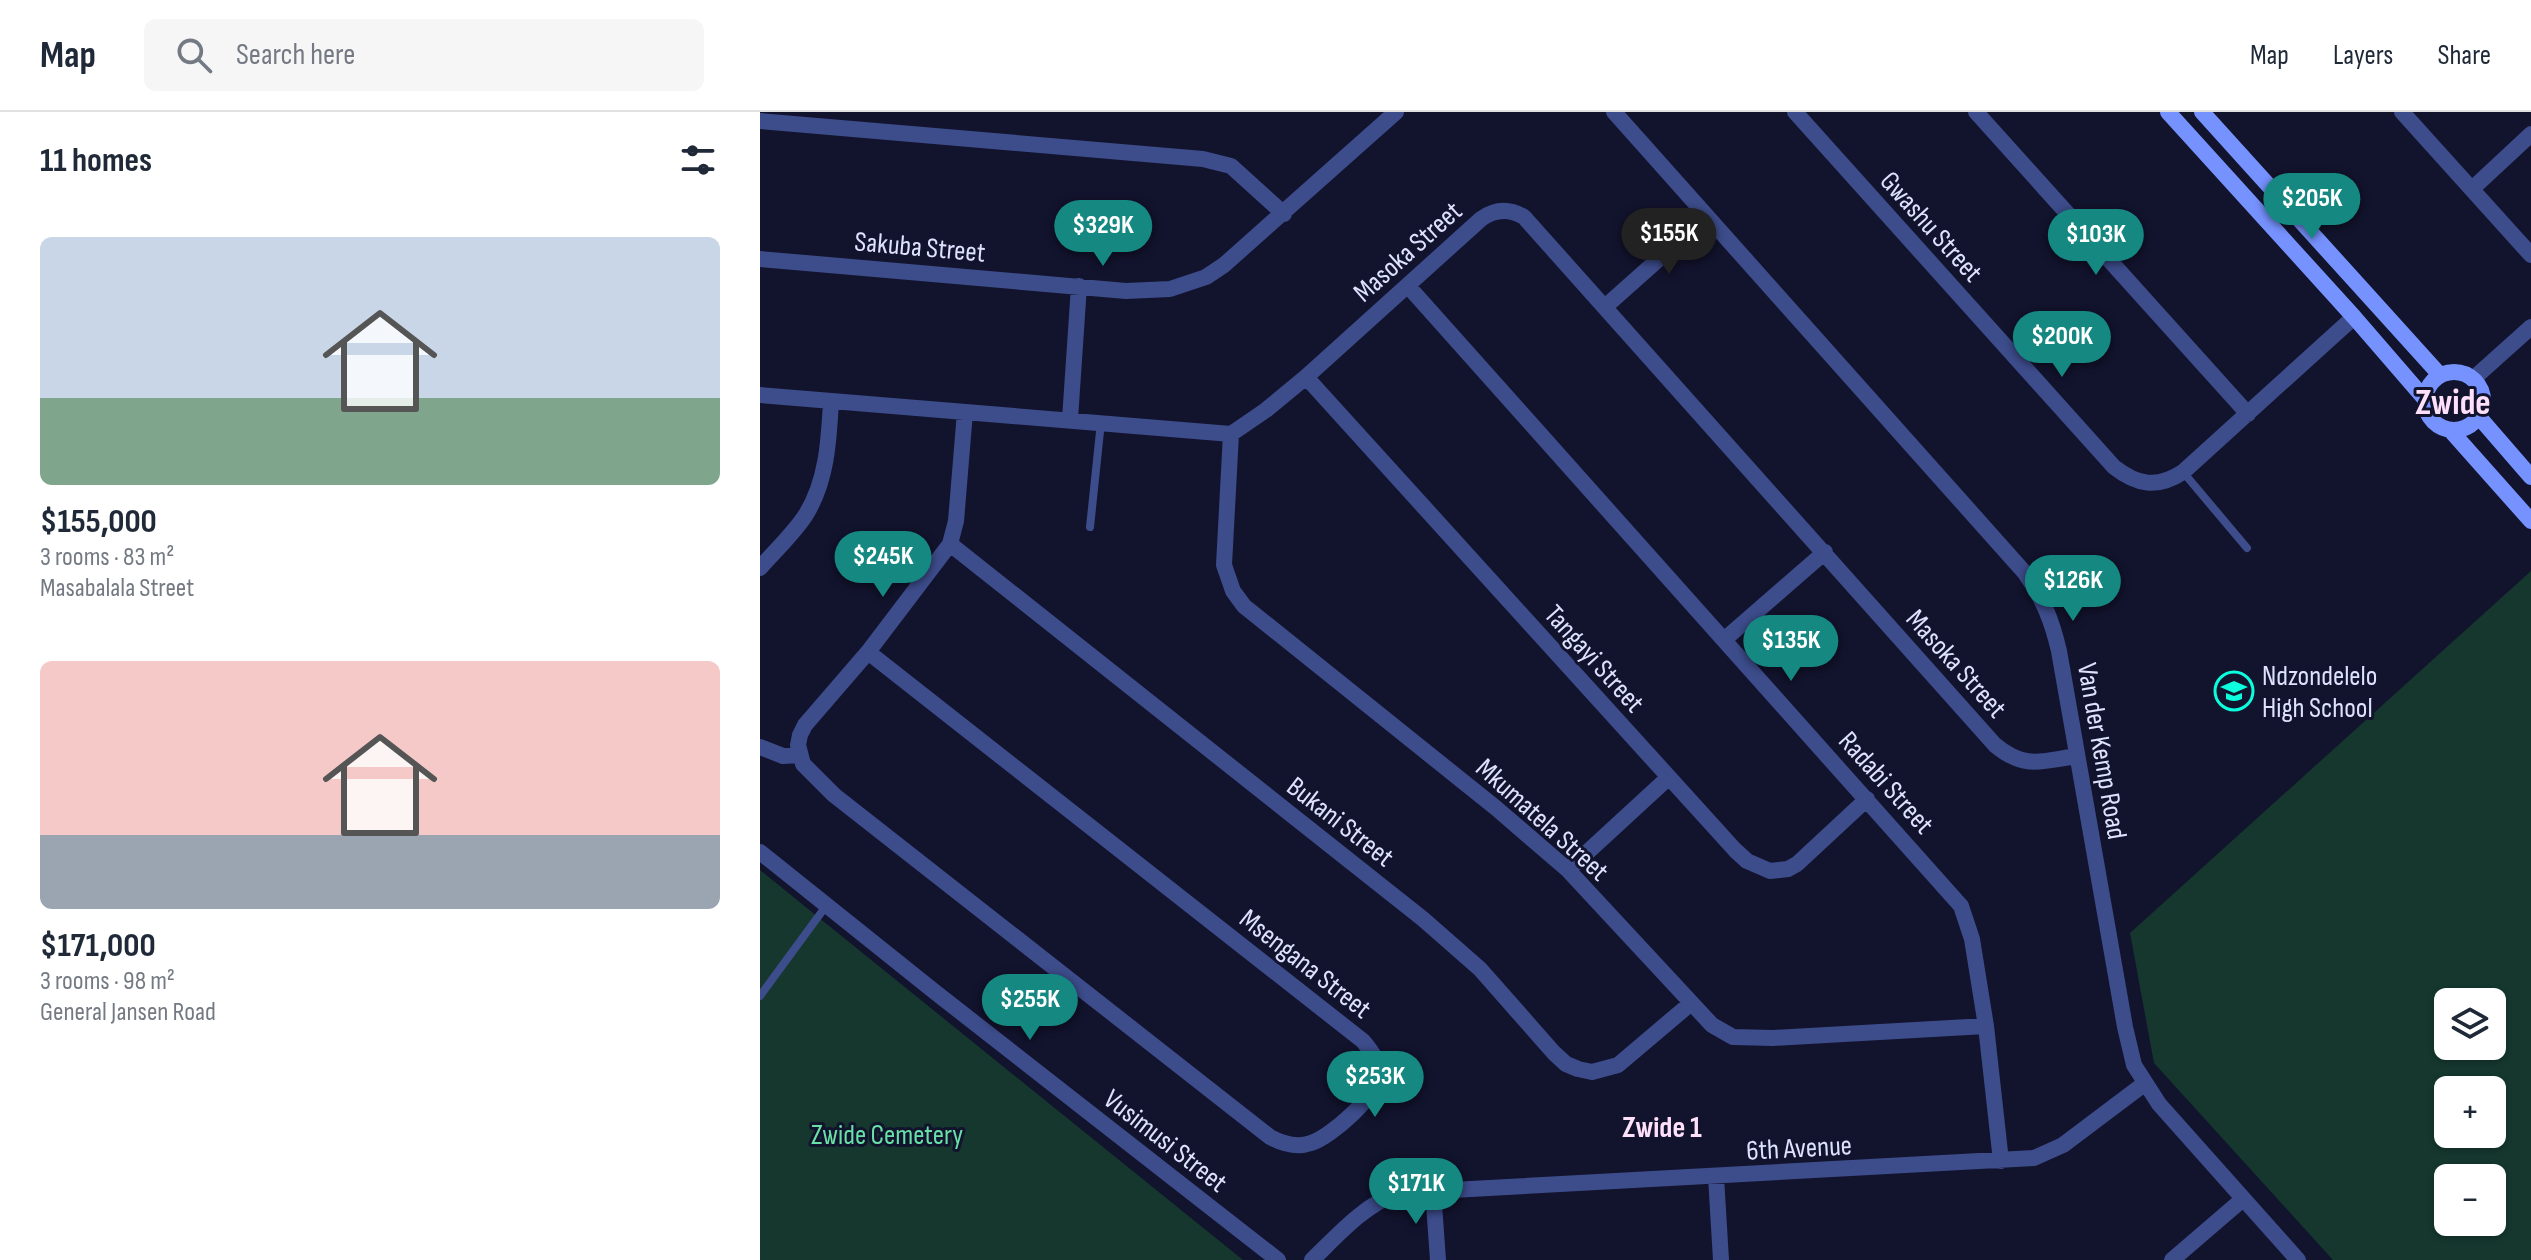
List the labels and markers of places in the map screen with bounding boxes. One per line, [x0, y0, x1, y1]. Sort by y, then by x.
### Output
pin: $205K [2256, 173, 2368, 241]
pin: $329K [1047, 200, 1159, 268]
pin: $155K [1613, 208, 1725, 276]
pin: $103K [2040, 209, 2152, 277]
pin: $200K [2006, 311, 2118, 379]
pin: $245K [827, 531, 939, 599]
pin: $126K [2017, 555, 2129, 623]
pin: $135K [1735, 615, 1847, 683]
place label: Ndzondelelo High School [2262, 660, 2377, 725]
school or university icon: Ndzondelelo High School [2213, 670, 2255, 712]
pin: $255K [974, 974, 1086, 1042]
pin: $253K [1319, 1051, 1431, 1119]
pin: $171K [1360, 1158, 1472, 1226]

